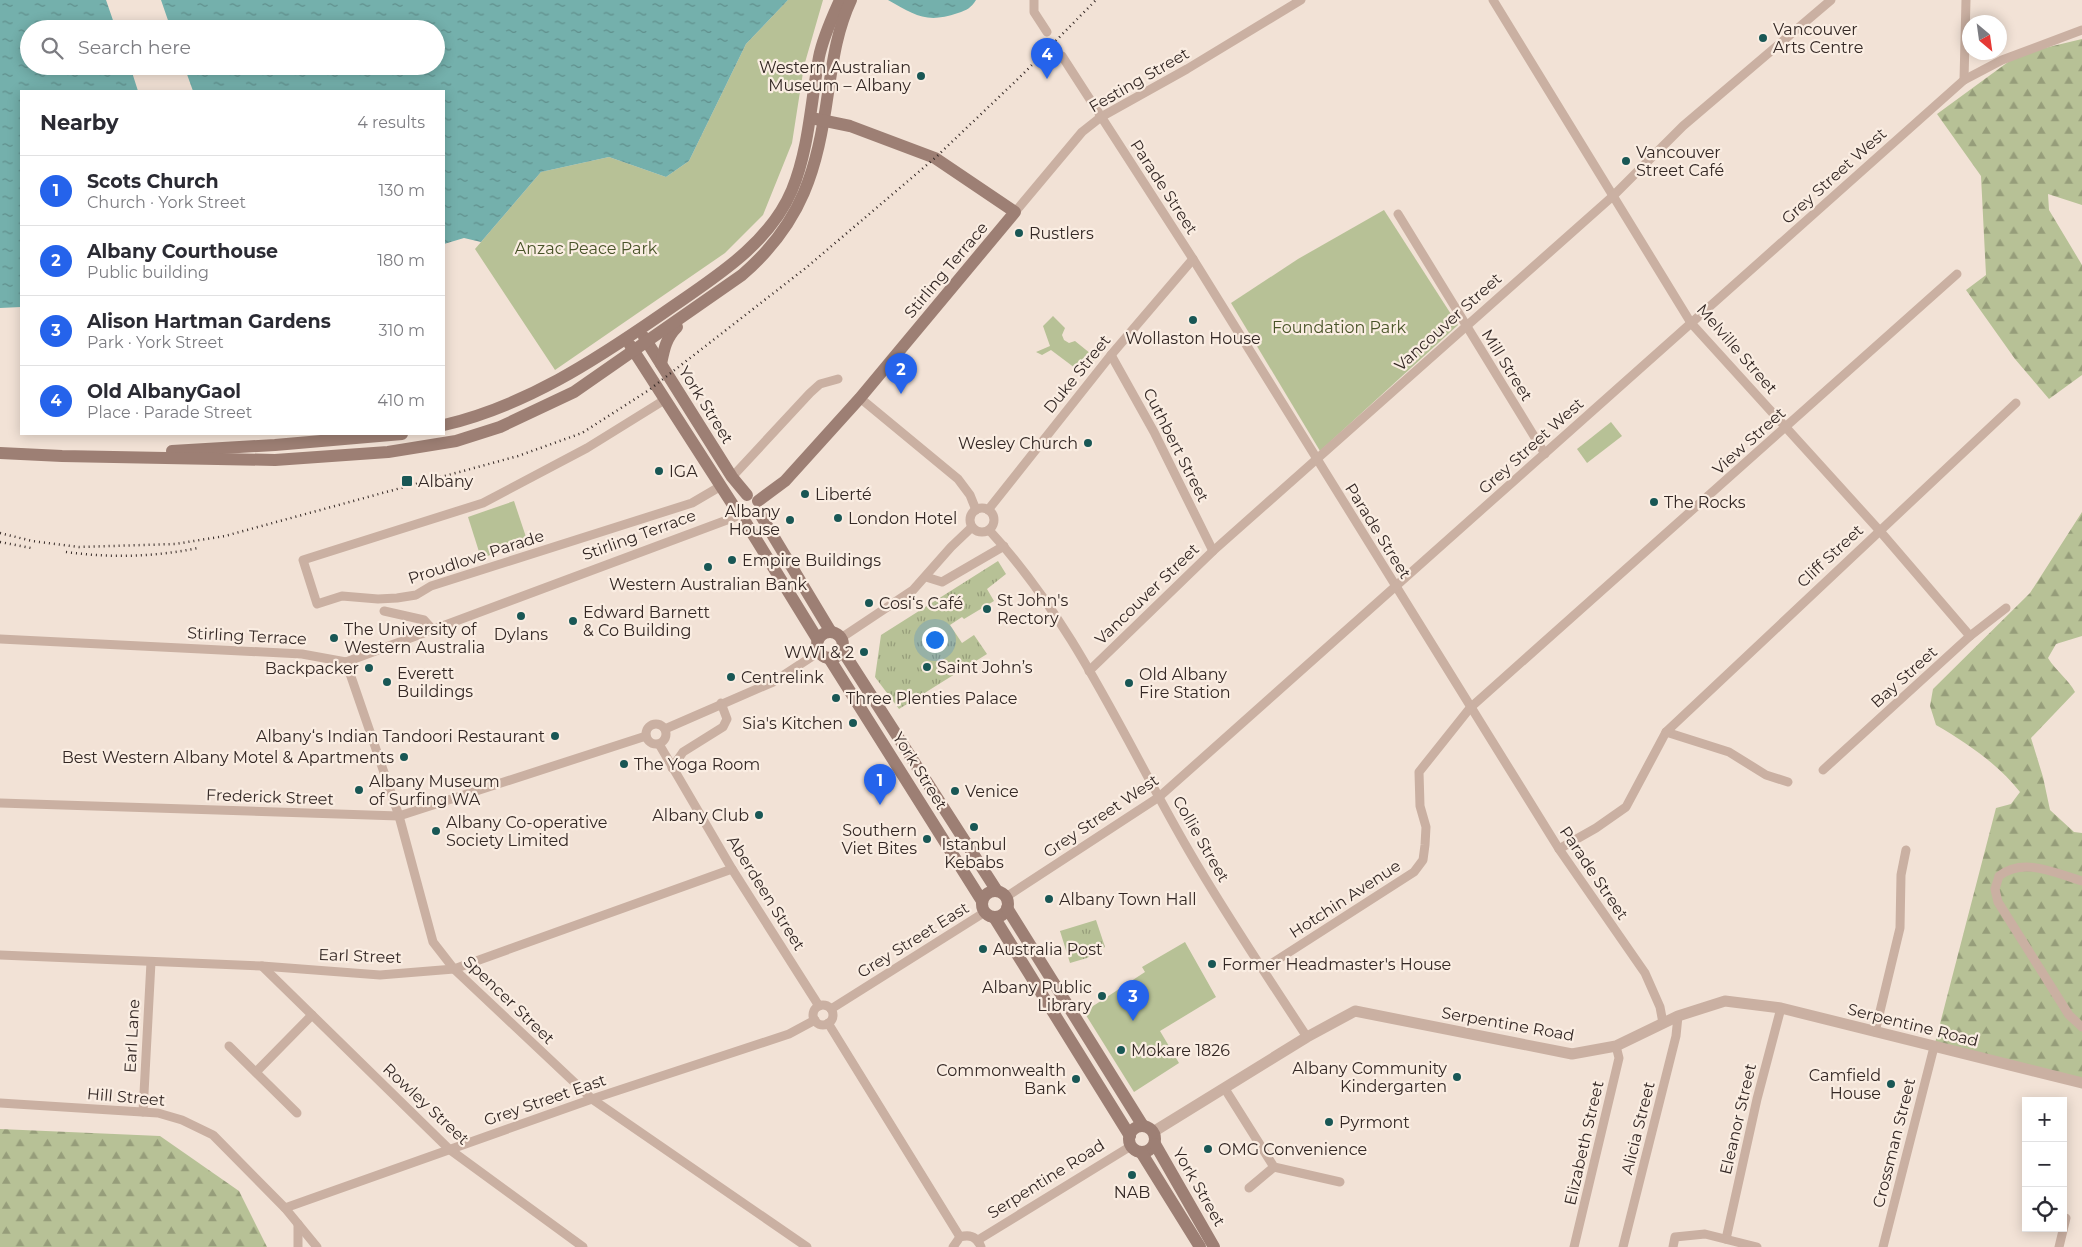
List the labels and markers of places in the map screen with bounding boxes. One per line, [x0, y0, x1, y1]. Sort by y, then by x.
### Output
place label: Vancouver Arts Centre [1773, 20, 1863, 57]
marker: Vancouver Arts Centre [1757, 32, 1769, 44]
pin: 4 [1031, 38, 1063, 79]
place label: Western Australian Museum – Albany [759, 58, 911, 95]
marker: Western Australian Museum – Albany [915, 70, 927, 82]
place label: Vancouver Street Café [1636, 143, 1724, 180]
marker: Vancouver Street Café [1620, 155, 1632, 167]
place label: Rustlers [1029, 224, 1094, 243]
marker: Rustlers [1013, 227, 1025, 239]
marker: Wollaston House [1187, 314, 1199, 326]
place label: Wollaston House [1125, 329, 1261, 348]
pin: 2 [885, 353, 917, 394]
place label: Wesley Church [958, 434, 1078, 453]
marker: Wesley Church [1082, 437, 1094, 449]
place label: IGA [669, 462, 698, 481]
marker: IGA [653, 465, 665, 477]
place label: Albany [418, 472, 474, 491]
marker: Albany [400, 474, 414, 488]
place label: Liberté [815, 485, 872, 504]
marker: Liberté [799, 488, 811, 500]
place label: The Rocks [1664, 493, 1746, 512]
marker: The Rocks [1648, 496, 1660, 508]
place label: Albany House [725, 502, 780, 539]
place label: London Hotel [848, 509, 957, 528]
marker: London Hotel [832, 512, 844, 524]
marker: Albany House [784, 514, 796, 526]
place label: Empire Buildings [742, 551, 881, 570]
marker: Empire Buildings [726, 554, 738, 566]
marker: Western Australian Bank [702, 561, 714, 573]
place label: Western Australian Bank [609, 575, 807, 594]
place label: St John's Rectory [997, 591, 1068, 628]
place label: Cosi‘s Café [879, 594, 963, 613]
marker: Cosi‘s Café [863, 597, 875, 609]
place label: Edward Barnett & Co Building [583, 603, 710, 640]
marker: St John's Rectory [981, 603, 993, 615]
marker: Dylans [515, 610, 527, 622]
marker: Edward Barnett & Co Building [567, 615, 579, 627]
place label: The University of Western Australia [344, 620, 485, 657]
place label: Dylans [494, 625, 548, 644]
marker: The University of Western Australia [328, 632, 340, 644]
place label: WW1 & 2 [784, 643, 854, 662]
marker: WW1 & 2 [858, 646, 870, 658]
place label: Saint John’s [937, 658, 1033, 677]
place label: Backpacker [265, 659, 359, 678]
marker: Saint John’s [921, 661, 933, 673]
marker: Backpacker [363, 662, 375, 674]
place label: Everett Buildings [397, 664, 473, 701]
place label: Old Albany Fire Station [1139, 665, 1231, 702]
place label: Centrelink [741, 668, 824, 687]
marker: Centrelink [725, 671, 737, 683]
marker: Everett Buildings [381, 676, 393, 688]
marker: Old Albany Fire Station [1123, 677, 1135, 689]
place label: Three Plenties Palace [846, 689, 1017, 708]
marker: Three Plenties Palace [830, 692, 842, 704]
place label: Sia's Kitchen [742, 714, 843, 733]
marker: Sia's Kitchen [847, 717, 859, 729]
place label: Albany‘s Indian Tandoori Restaurant [256, 727, 545, 746]
marker: Albany‘s Indian Tandoori Restaurant [549, 730, 561, 742]
place label: Best Western Albany Motel & Apartments [62, 748, 394, 767]
marker: Best Western Albany Motel & Apartments [398, 751, 410, 763]
place label: The Yoga Room [634, 755, 760, 774]
marker: The Yoga Room [618, 758, 630, 770]
pin: 1 [864, 764, 896, 805]
place label: Albany Museum of Surfing WA [369, 772, 500, 809]
place label: Venice [965, 782, 1019, 801]
marker: Albany Museum of Surfing WA [353, 784, 365, 796]
marker: Venice [949, 785, 961, 797]
place label: Albany Club [652, 806, 749, 825]
marker: Albany Club [753, 809, 765, 821]
place label: Albany Co-operative Society Limited [446, 813, 607, 850]
place label: Southern Viet Bites [842, 821, 917, 858]
marker: Istanbul Kebabs [968, 821, 980, 833]
marker: Albany Co-operative Society Limited [430, 825, 442, 837]
marker: Southern Viet Bites [921, 833, 933, 845]
place label: Istanbul Kebabs [942, 835, 1006, 872]
place label: Albany Town Hall [1059, 890, 1197, 909]
marker: Albany Town Hall [1043, 893, 1055, 905]
place label: Australia Post [993, 940, 1103, 959]
marker: Australia Post [977, 943, 989, 955]
place label: Former Headmaster's House [1222, 955, 1451, 974]
marker: Former Headmaster's House [1206, 958, 1218, 970]
place label: Albany Public Library [982, 978, 1092, 1015]
pin: 3 [1117, 980, 1149, 1021]
marker: Albany Public Library [1096, 990, 1108, 1002]
place label: Mokare 1826 [1131, 1041, 1230, 1060]
marker: Mokare 1826 [1115, 1044, 1127, 1056]
place label: Albany Community Kindergarten [1292, 1059, 1447, 1096]
place label: Commonwealth Bank [936, 1061, 1066, 1098]
place label: Camfield House [1809, 1066, 1881, 1103]
marker: Albany Community Kindergarten [1451, 1071, 1463, 1083]
marker: Commonwealth Bank [1070, 1073, 1082, 1085]
marker: Camfield House [1885, 1078, 1897, 1090]
place label: Pyrmont [1339, 1113, 1410, 1132]
marker: Pyrmont [1323, 1116, 1335, 1128]
place label: OMG Convenience [1218, 1140, 1367, 1159]
marker: OMG Convenience [1202, 1143, 1214, 1155]
marker: NAB [1126, 1169, 1138, 1181]
place label: NAB [1114, 1183, 1150, 1202]

